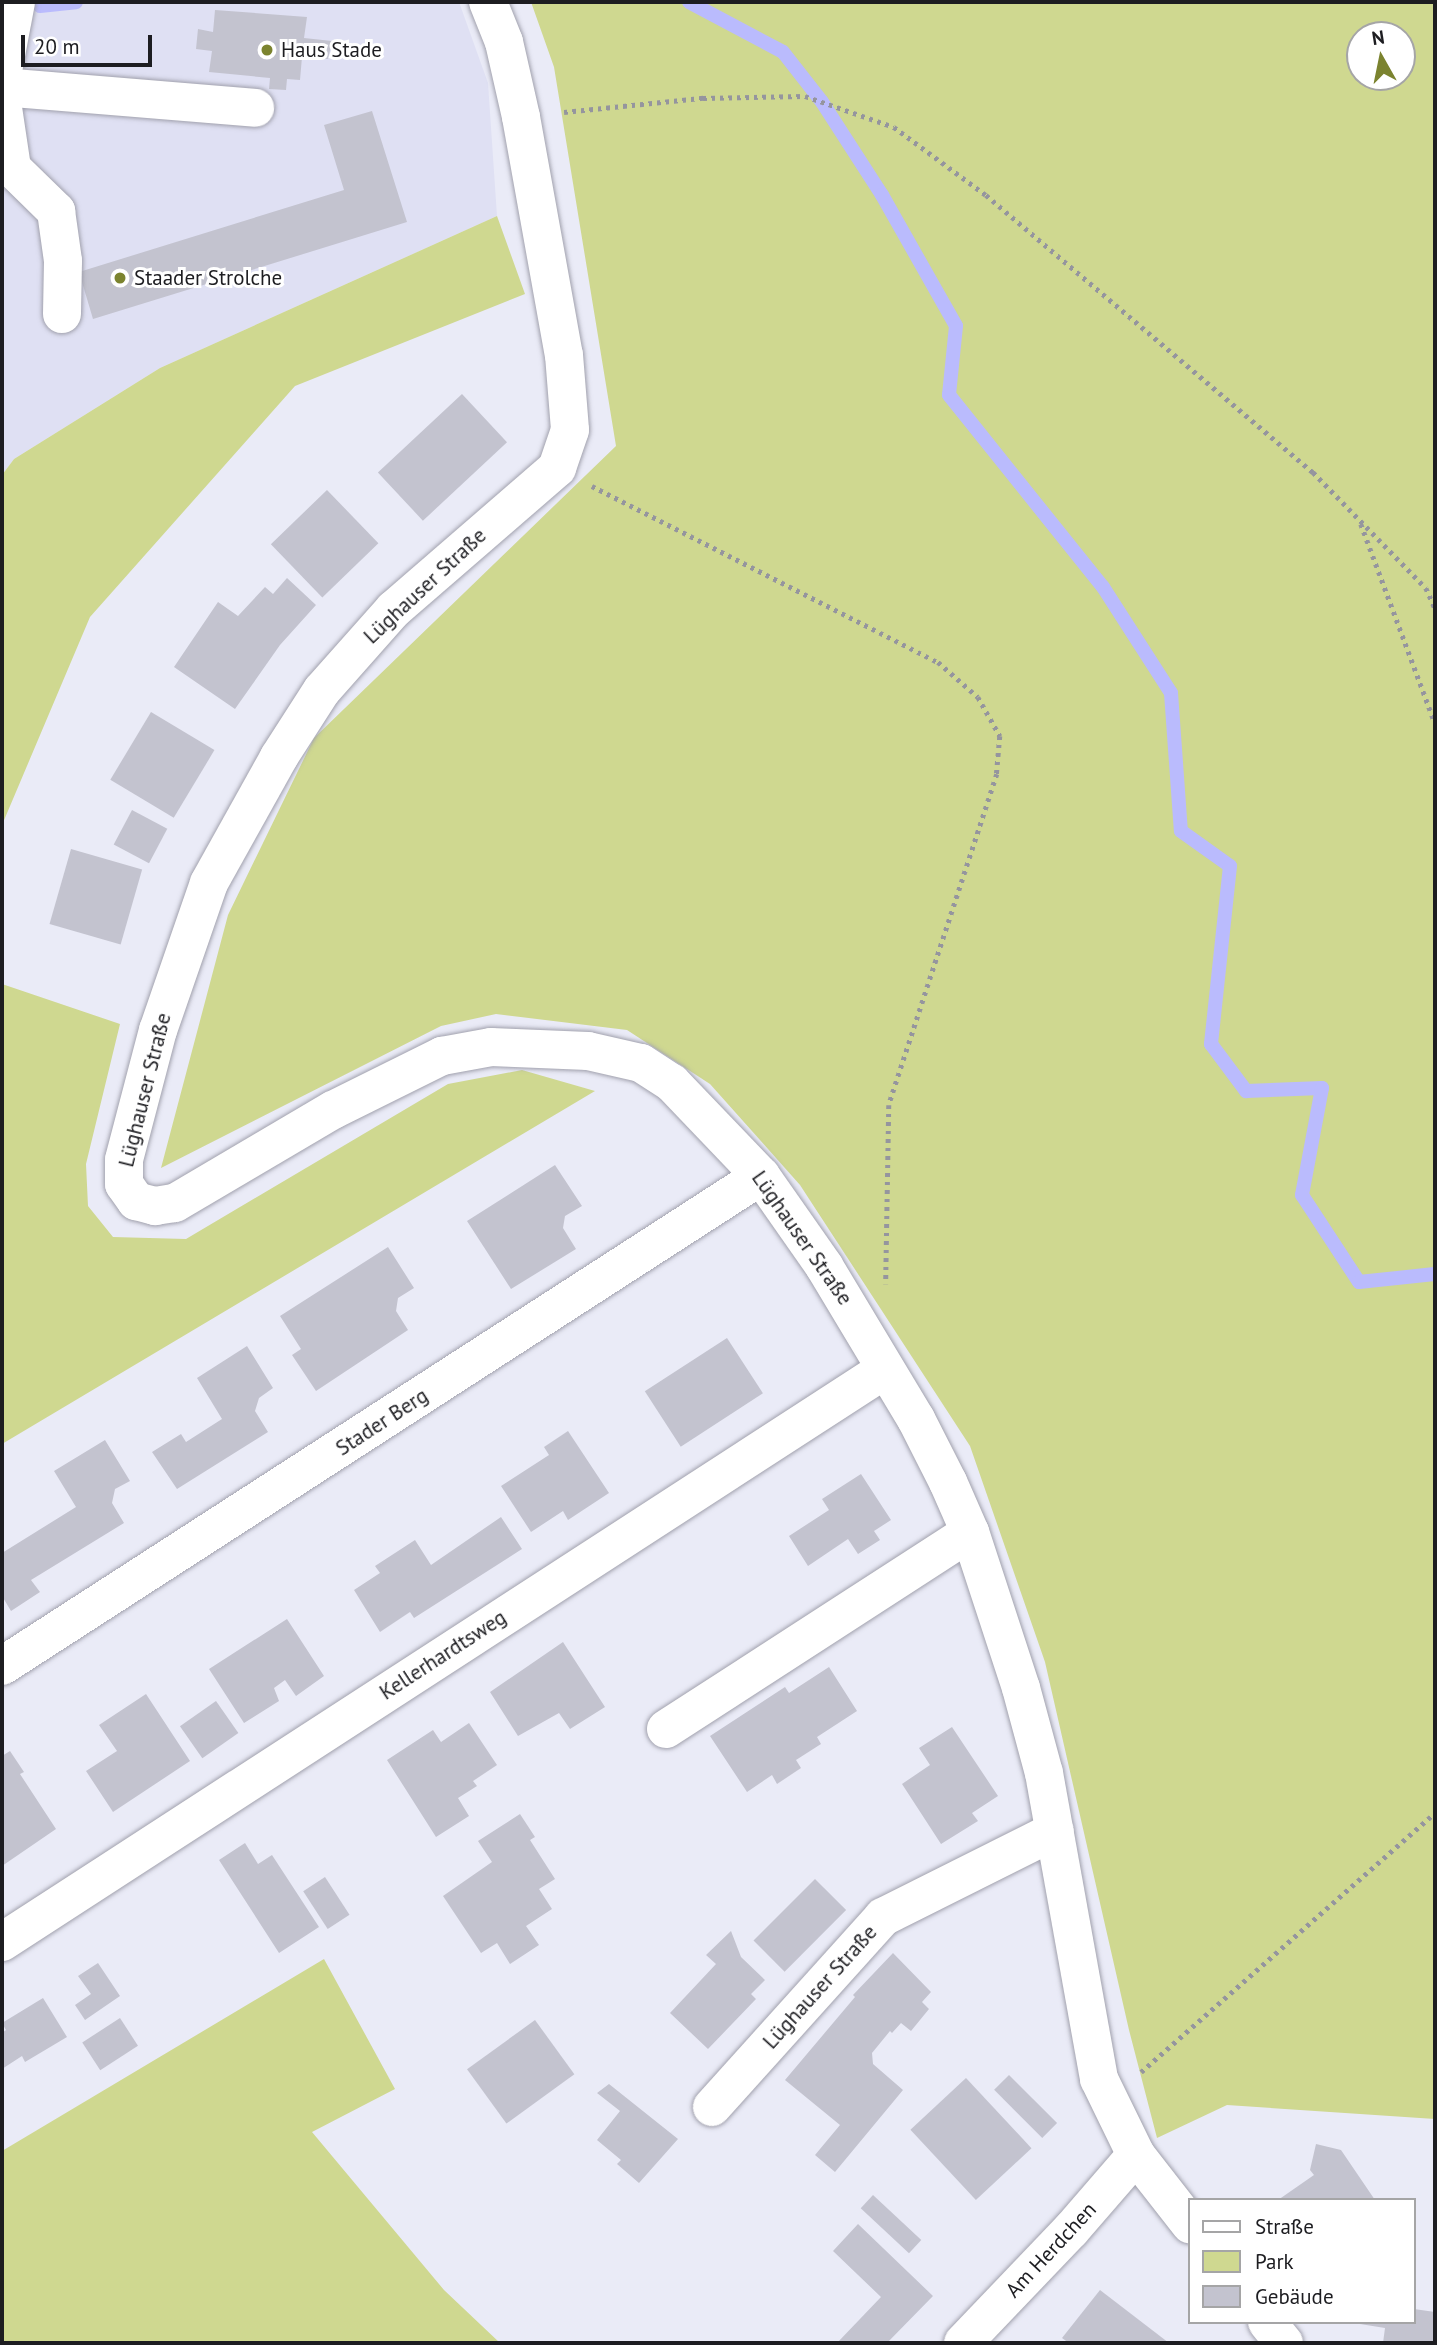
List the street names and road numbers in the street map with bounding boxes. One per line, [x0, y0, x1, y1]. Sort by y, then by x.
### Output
street label: Lüghauser Straße [359, 523, 491, 649]
street label: Lüghauser Straße [114, 1010, 176, 1170]
street label: Lüghauser Straße [746, 1166, 858, 1310]
street label: Stader Berg [331, 1383, 433, 1461]
street label: Kellerhardtsweg [375, 1605, 511, 1705]
street label: Lüghauser Straße [758, 1920, 882, 2054]
street label: Am Herdchen [1000, 2197, 1102, 2303]

